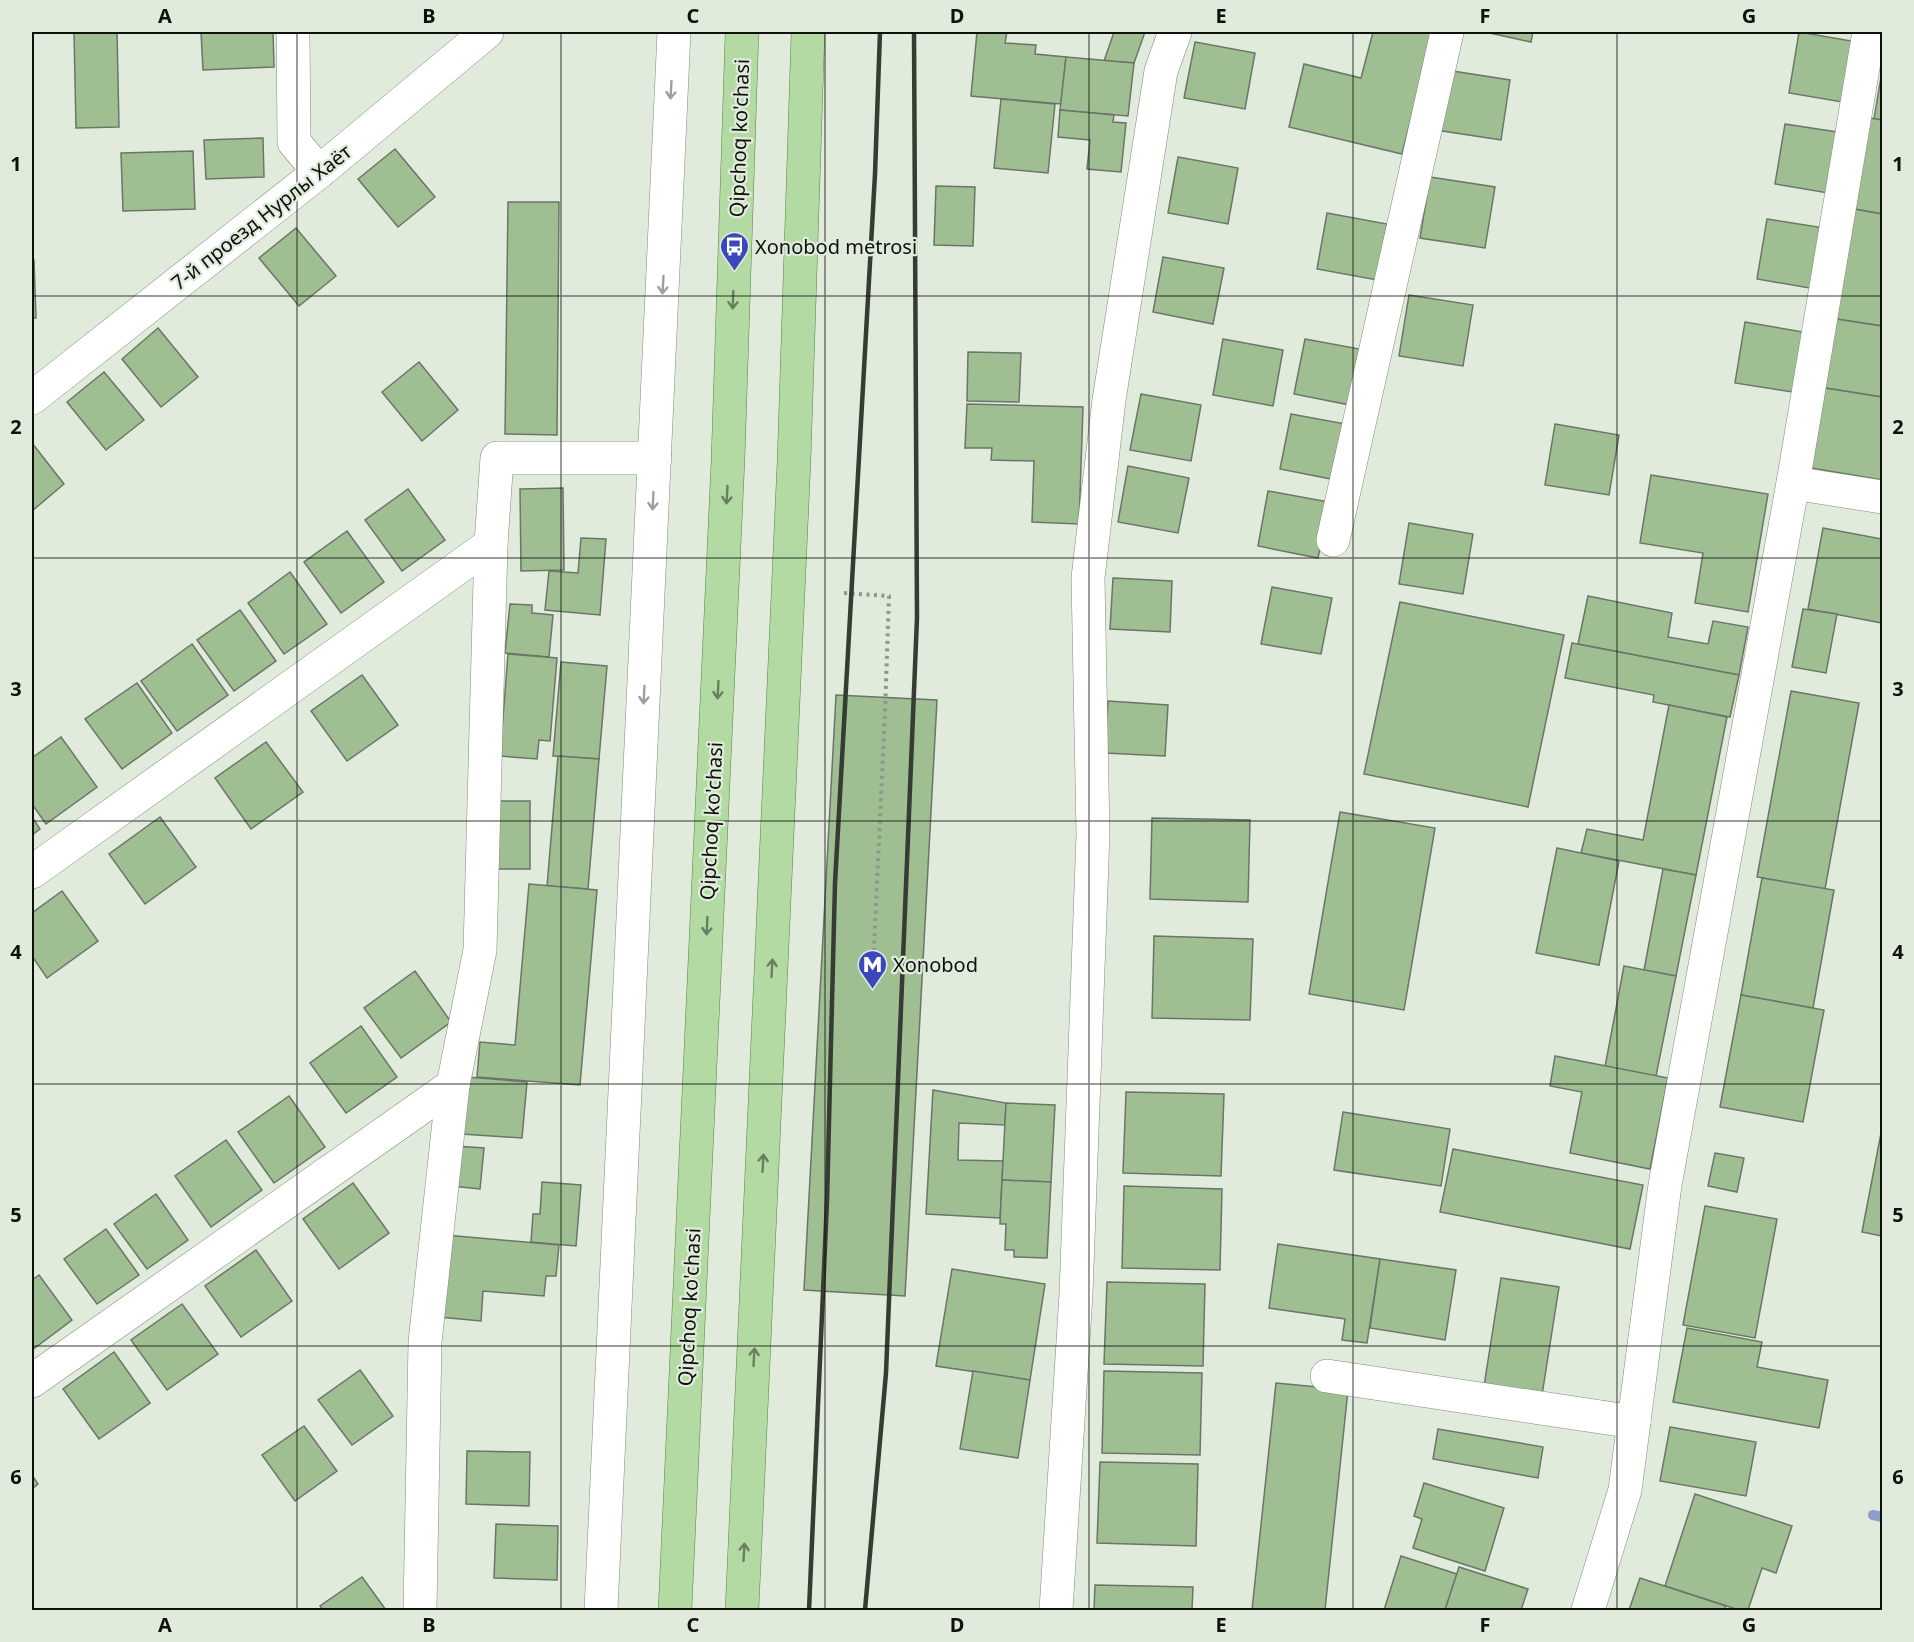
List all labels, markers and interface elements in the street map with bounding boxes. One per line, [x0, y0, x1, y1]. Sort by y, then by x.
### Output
text: A [158, 2, 172, 29]
text: B [422, 2, 436, 29]
text: C [687, 2, 700, 29]
text: D [950, 2, 964, 29]
text: E [1215, 2, 1227, 29]
text: F [1480, 2, 1490, 29]
text: G [1742, 2, 1756, 29]
street label: Qipchoq ko'chasi [723, 58, 755, 218]
one-way arrow [666, 79, 677, 99]
street label: 7-й проезд Нурлы Хаёт [165, 138, 357, 296]
text: 1 [10, 150, 22, 177]
text: 1 [1892, 150, 1904, 177]
bus stop icon: Xonobod metrosi [718, 230, 750, 272]
place label: Xonobod metrosi [755, 233, 917, 260]
one-way arrow [657, 274, 668, 294]
one-way arrow [728, 289, 739, 309]
text: 2 [10, 413, 22, 440]
text: 2 [1892, 413, 1904, 440]
one-way arrow [721, 484, 732, 504]
one-way arrow [647, 490, 658, 510]
text: 3 [10, 675, 22, 702]
text: 3 [1892, 675, 1904, 702]
one-way arrow [712, 679, 723, 699]
one-way arrow [638, 685, 649, 705]
street label: Qipchoq ko'chasi [693, 741, 729, 901]
one-way arrow [701, 916, 712, 936]
text: 4 [10, 938, 22, 965]
text: 4 [1892, 938, 1904, 965]
metro station icon: Xonobod [856, 948, 888, 990]
place label: Xonobod [893, 951, 978, 978]
one-way arrow [766, 958, 777, 978]
one-way arrow [757, 1153, 768, 1173]
text: 5 [10, 1201, 22, 1228]
text: 5 [1892, 1201, 1904, 1228]
street label: Qipchoq ko'chasi [671, 1227, 707, 1387]
one-way arrow [748, 1348, 759, 1368]
text: 6 [10, 1463, 22, 1490]
text: 6 [1892, 1463, 1904, 1490]
one-way arrow [739, 1543, 750, 1563]
text: A [158, 1611, 172, 1638]
text: B [422, 1611, 436, 1638]
text: C [687, 1611, 700, 1638]
text: D [950, 1611, 964, 1638]
text: E [1215, 1611, 1227, 1638]
text: F [1480, 1611, 1490, 1638]
text: G [1742, 1611, 1756, 1638]

